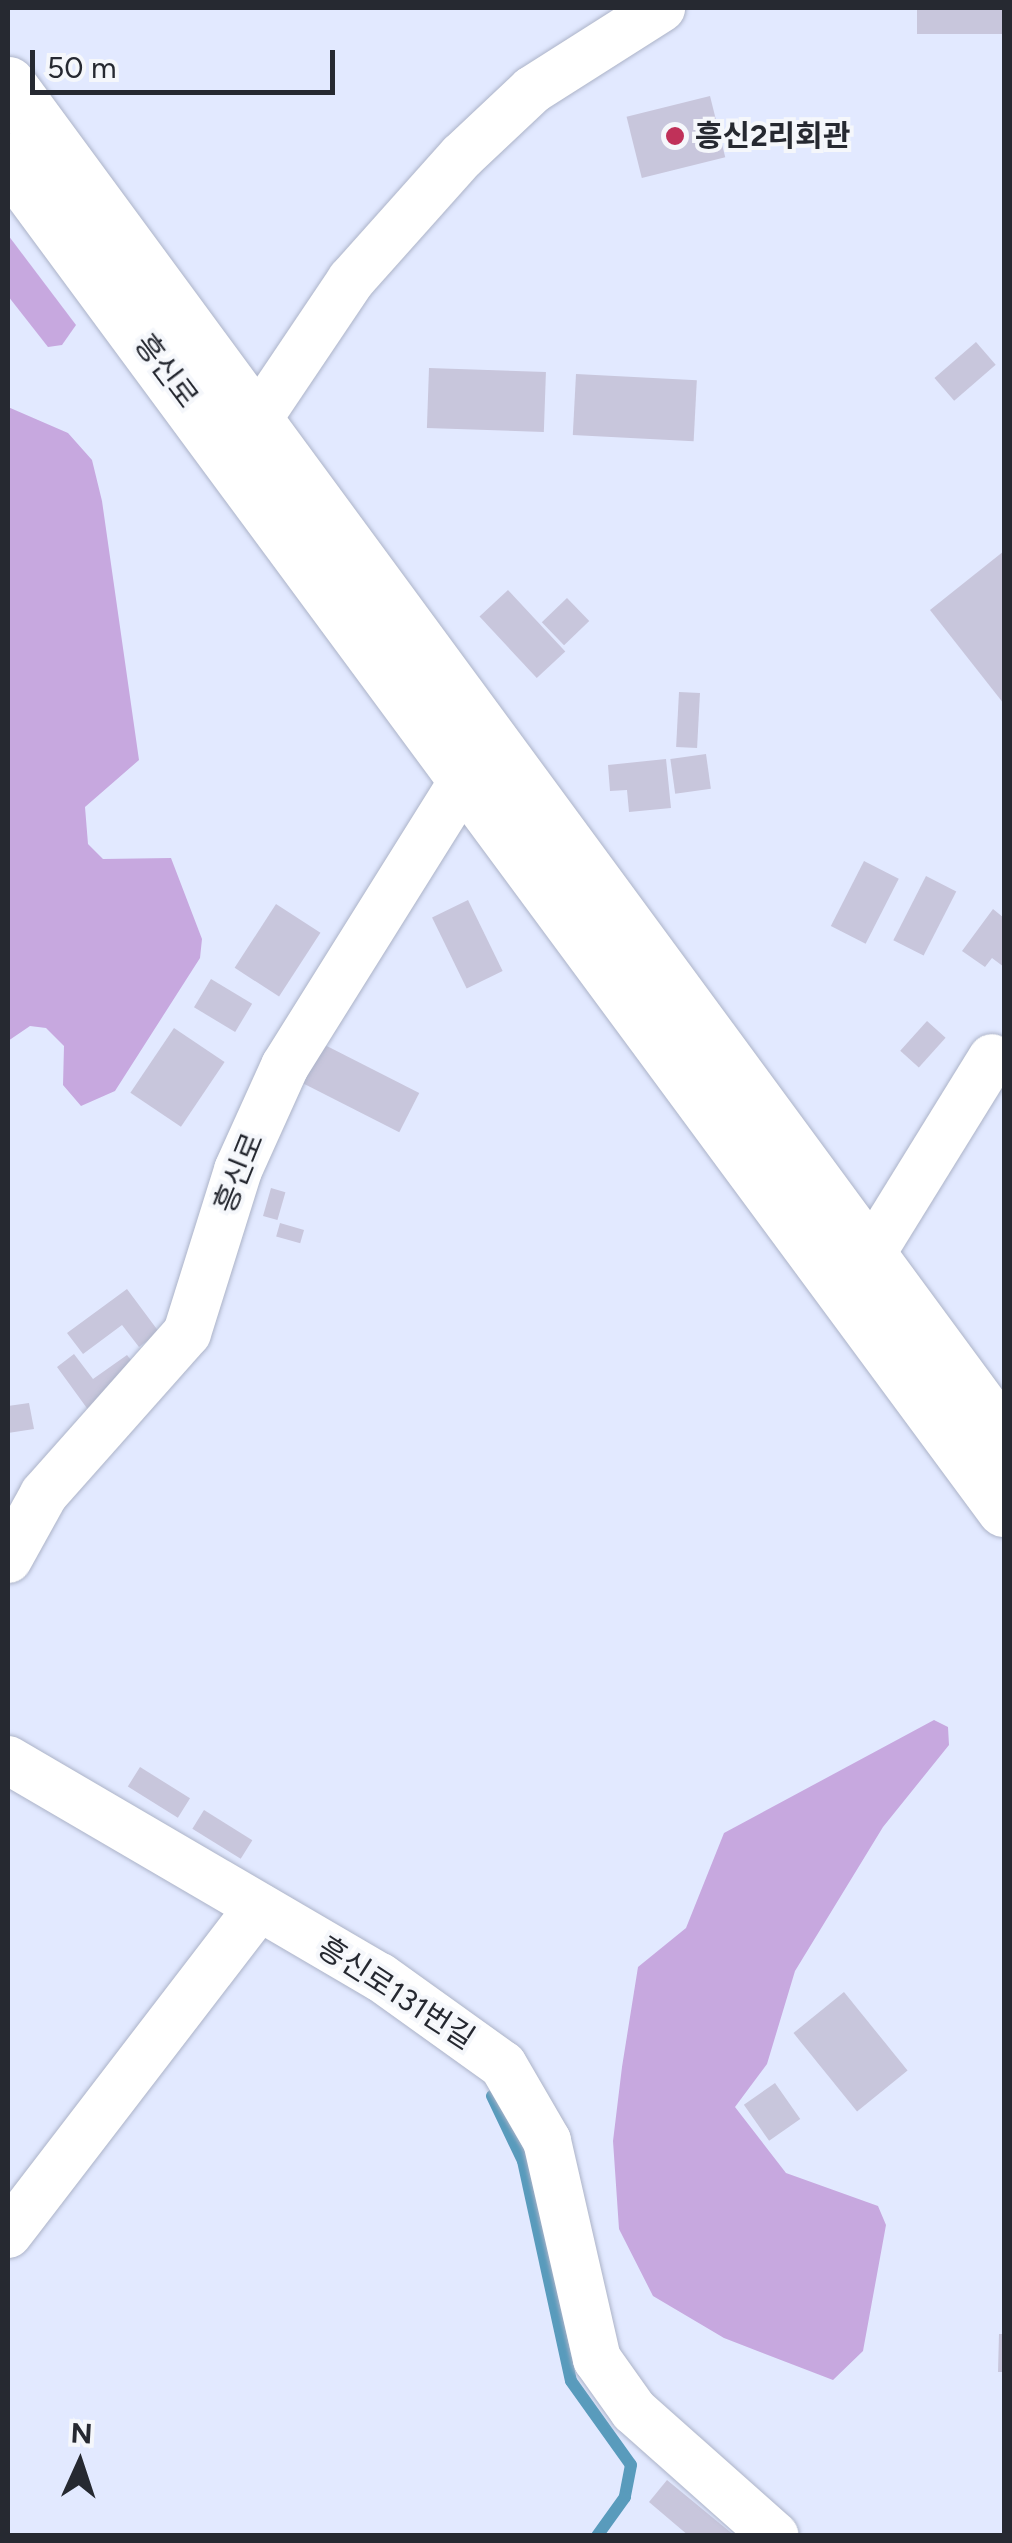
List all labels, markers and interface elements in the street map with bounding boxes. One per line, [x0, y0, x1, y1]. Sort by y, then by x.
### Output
scale bar [35, 30, 340, 92]
text: 50 m [47, 49, 116, 86]
place label: 흥신2리회관 [695, 118, 850, 154]
marker: 흥신2리회관 [664, 125, 686, 147]
street label: 흥신로 [127, 327, 205, 415]
street label: 흥신로 [207, 1128, 271, 1218]
street label: 흥신로131번길 [311, 1929, 481, 2057]
north arrow [30, 2413, 130, 2513]
text: N [70, 2415, 93, 2451]

